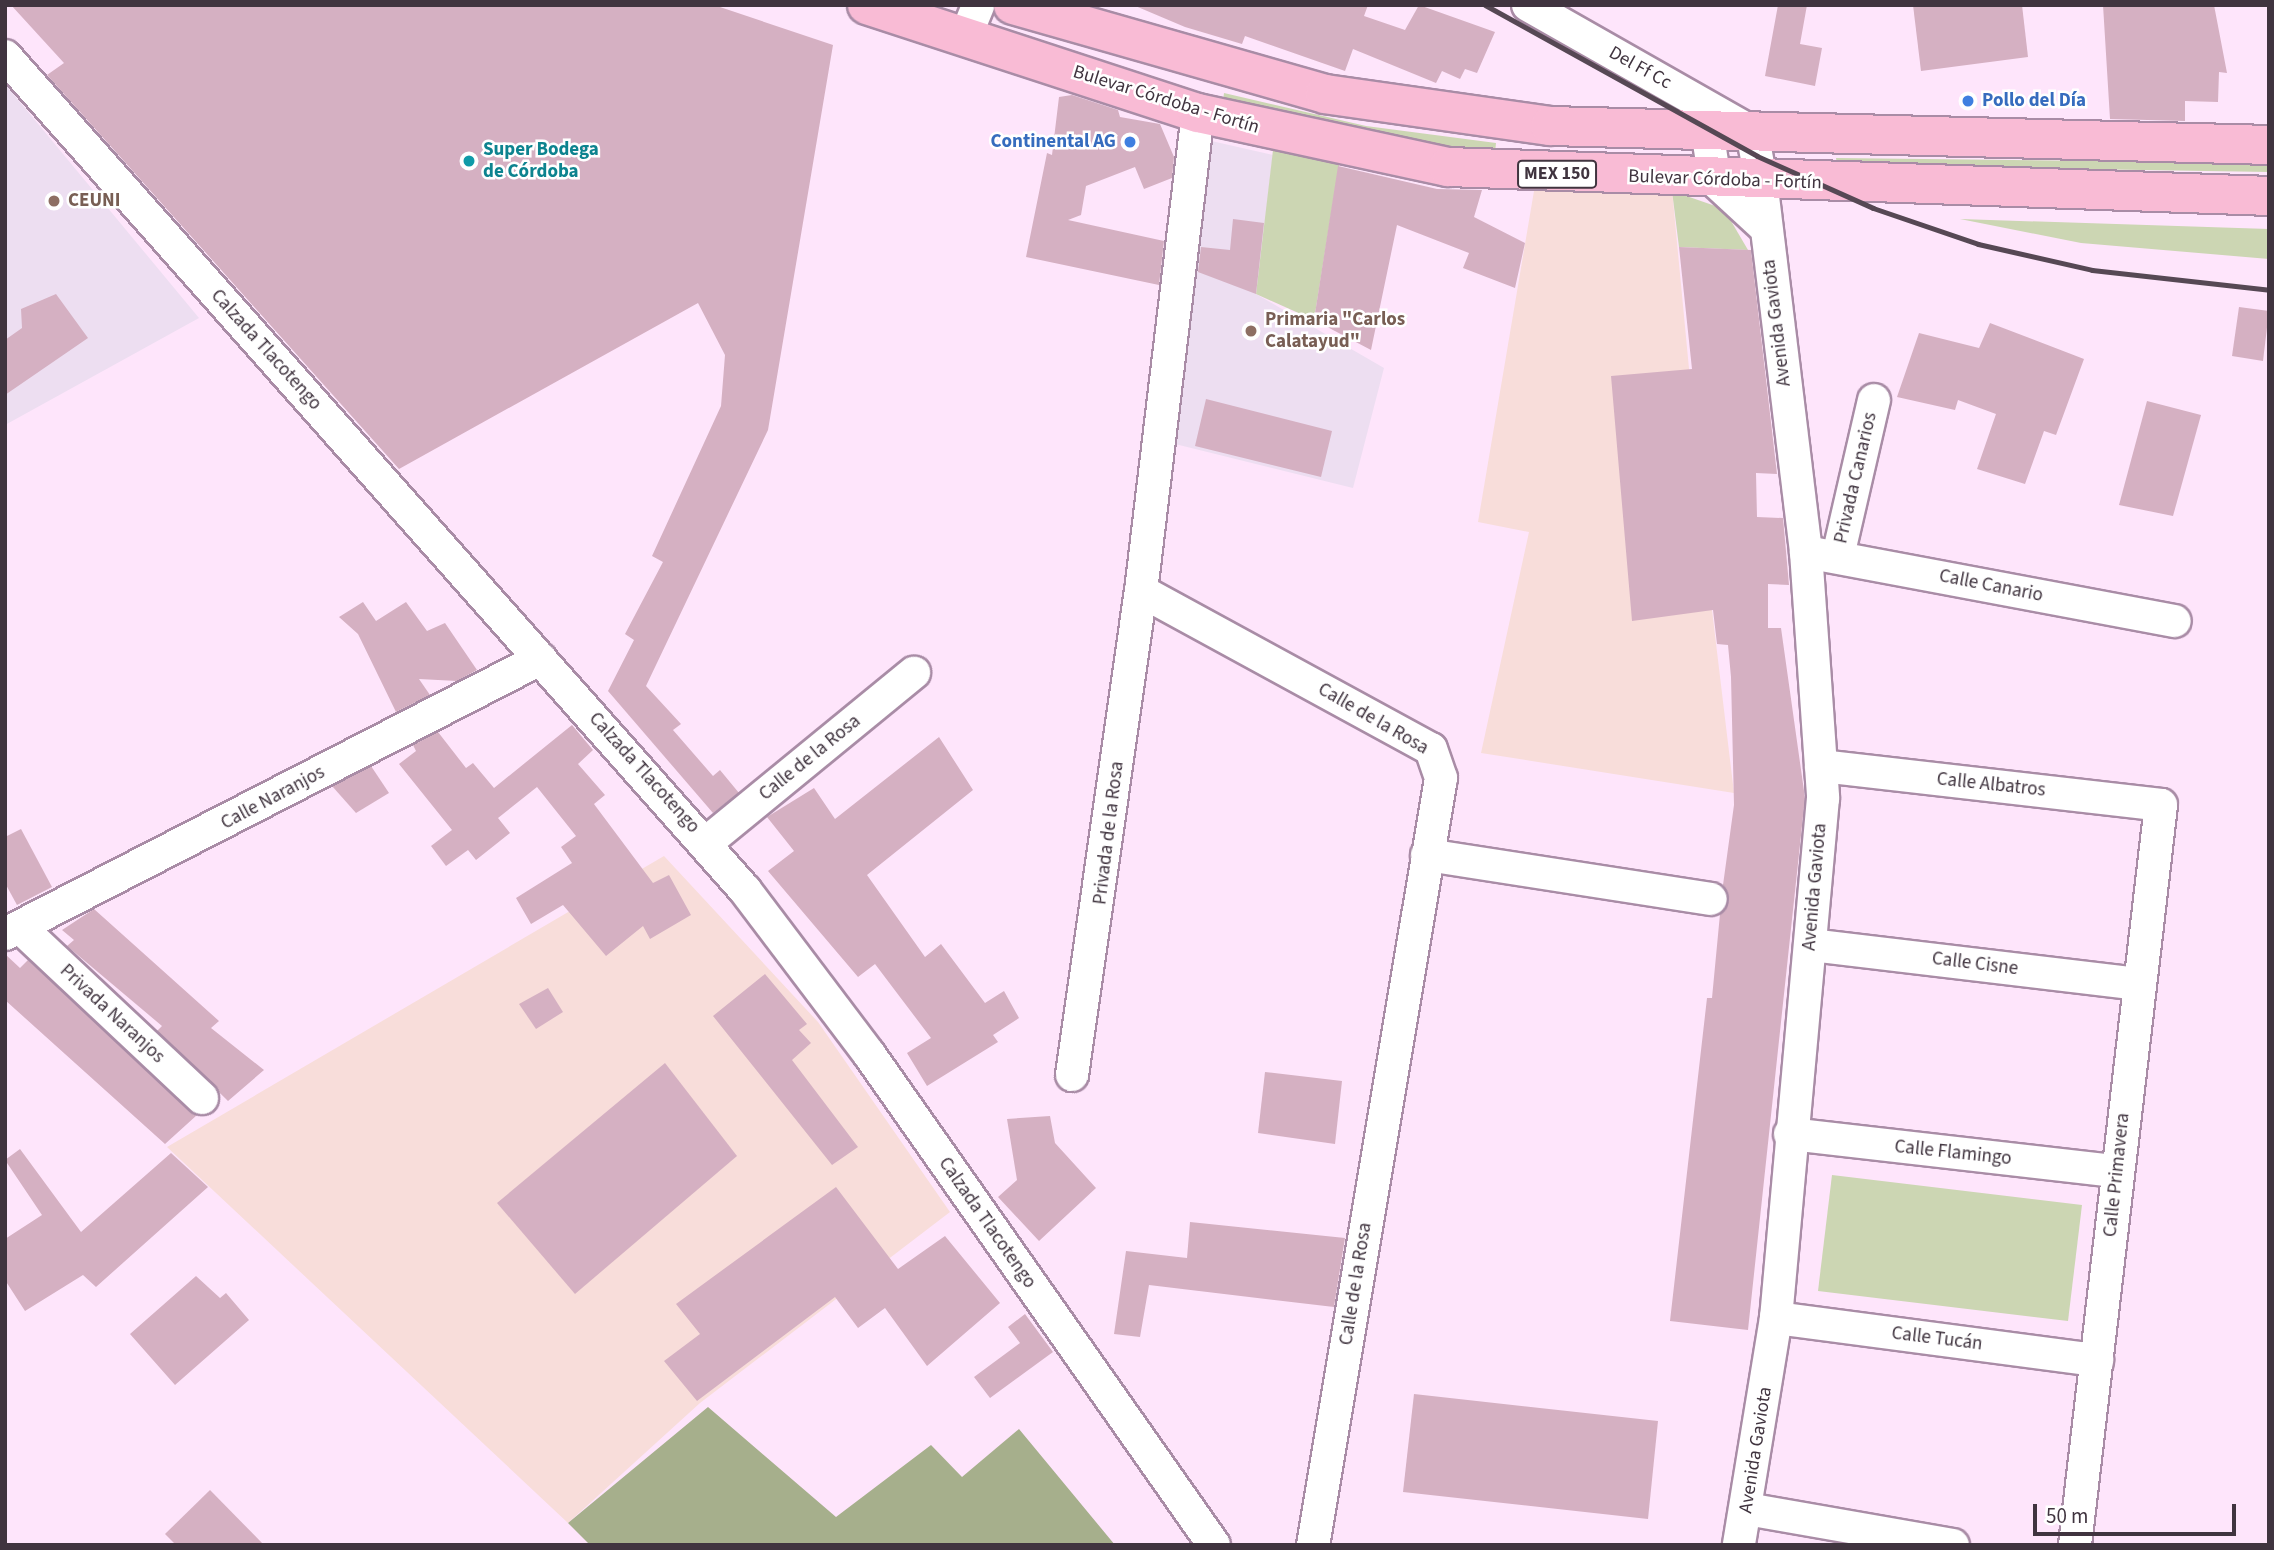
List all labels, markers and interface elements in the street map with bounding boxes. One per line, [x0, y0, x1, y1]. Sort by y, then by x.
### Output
street label: Del Ff Cc [1605, 42, 1675, 94]
street label: Bulevar Córdoba - Fortín [1070, 61, 1262, 139]
place label: Pollo del Día [1982, 90, 2086, 112]
marker: Pollo del Día [1960, 93, 1976, 109]
place label: Continental AG [990, 131, 1116, 153]
marker: Continental AG [1122, 134, 1138, 150]
place label: Super Bodega de Córdoba [483, 139, 599, 183]
marker: Super Bodega de Córdoba [461, 153, 477, 169]
road number: MEX 150 [1517, 160, 1597, 188]
street label: Bulevar Córdoba - Fortín [1628, 165, 1822, 195]
place label: CEUNI [68, 190, 120, 212]
marker: CEUNI [46, 193, 62, 209]
street label: Avenida Gaviota [1758, 258, 1796, 388]
street label: Calzada Tlacotengo [206, 285, 326, 415]
place label: Primaria "Carlos Calatayud" [1265, 309, 1405, 353]
marker: Primaria "Carlos Calatayud" [1243, 323, 1259, 339]
street label: Privada Canarios [1830, 410, 1882, 546]
street label: Calle Canario [1937, 565, 2045, 607]
street label: Calle de la Rosa [1314, 678, 1432, 760]
street label: Calzada Tlacotengo [584, 708, 704, 838]
street label: Calle de la Rosa [755, 710, 865, 806]
street label: Privada de la Rosa [1089, 760, 1129, 906]
street label: Calle Naranjos [217, 761, 329, 835]
street label: Calle Albatros [1936, 768, 2046, 802]
street label: Avenida Gaviota [1798, 822, 1832, 952]
street label: Calle Cisne [1931, 947, 2019, 981]
street label: Privada Naranjos [55, 960, 169, 1068]
street label: Calle Primavera [2099, 1112, 2135, 1238]
street label: Calle Flamingo [1893, 1136, 2013, 1170]
street label: Calzada Tlacotengo [933, 1153, 1041, 1293]
street label: Calle de la Rosa [1335, 1221, 1377, 1347]
street label: Calle Tucán [1890, 1322, 1984, 1356]
street label: Avenida Gaviota [1735, 1385, 1777, 1515]
scale bar [2036, 1490, 2239, 1534]
text: 50 m [2046, 1501, 2088, 1531]

